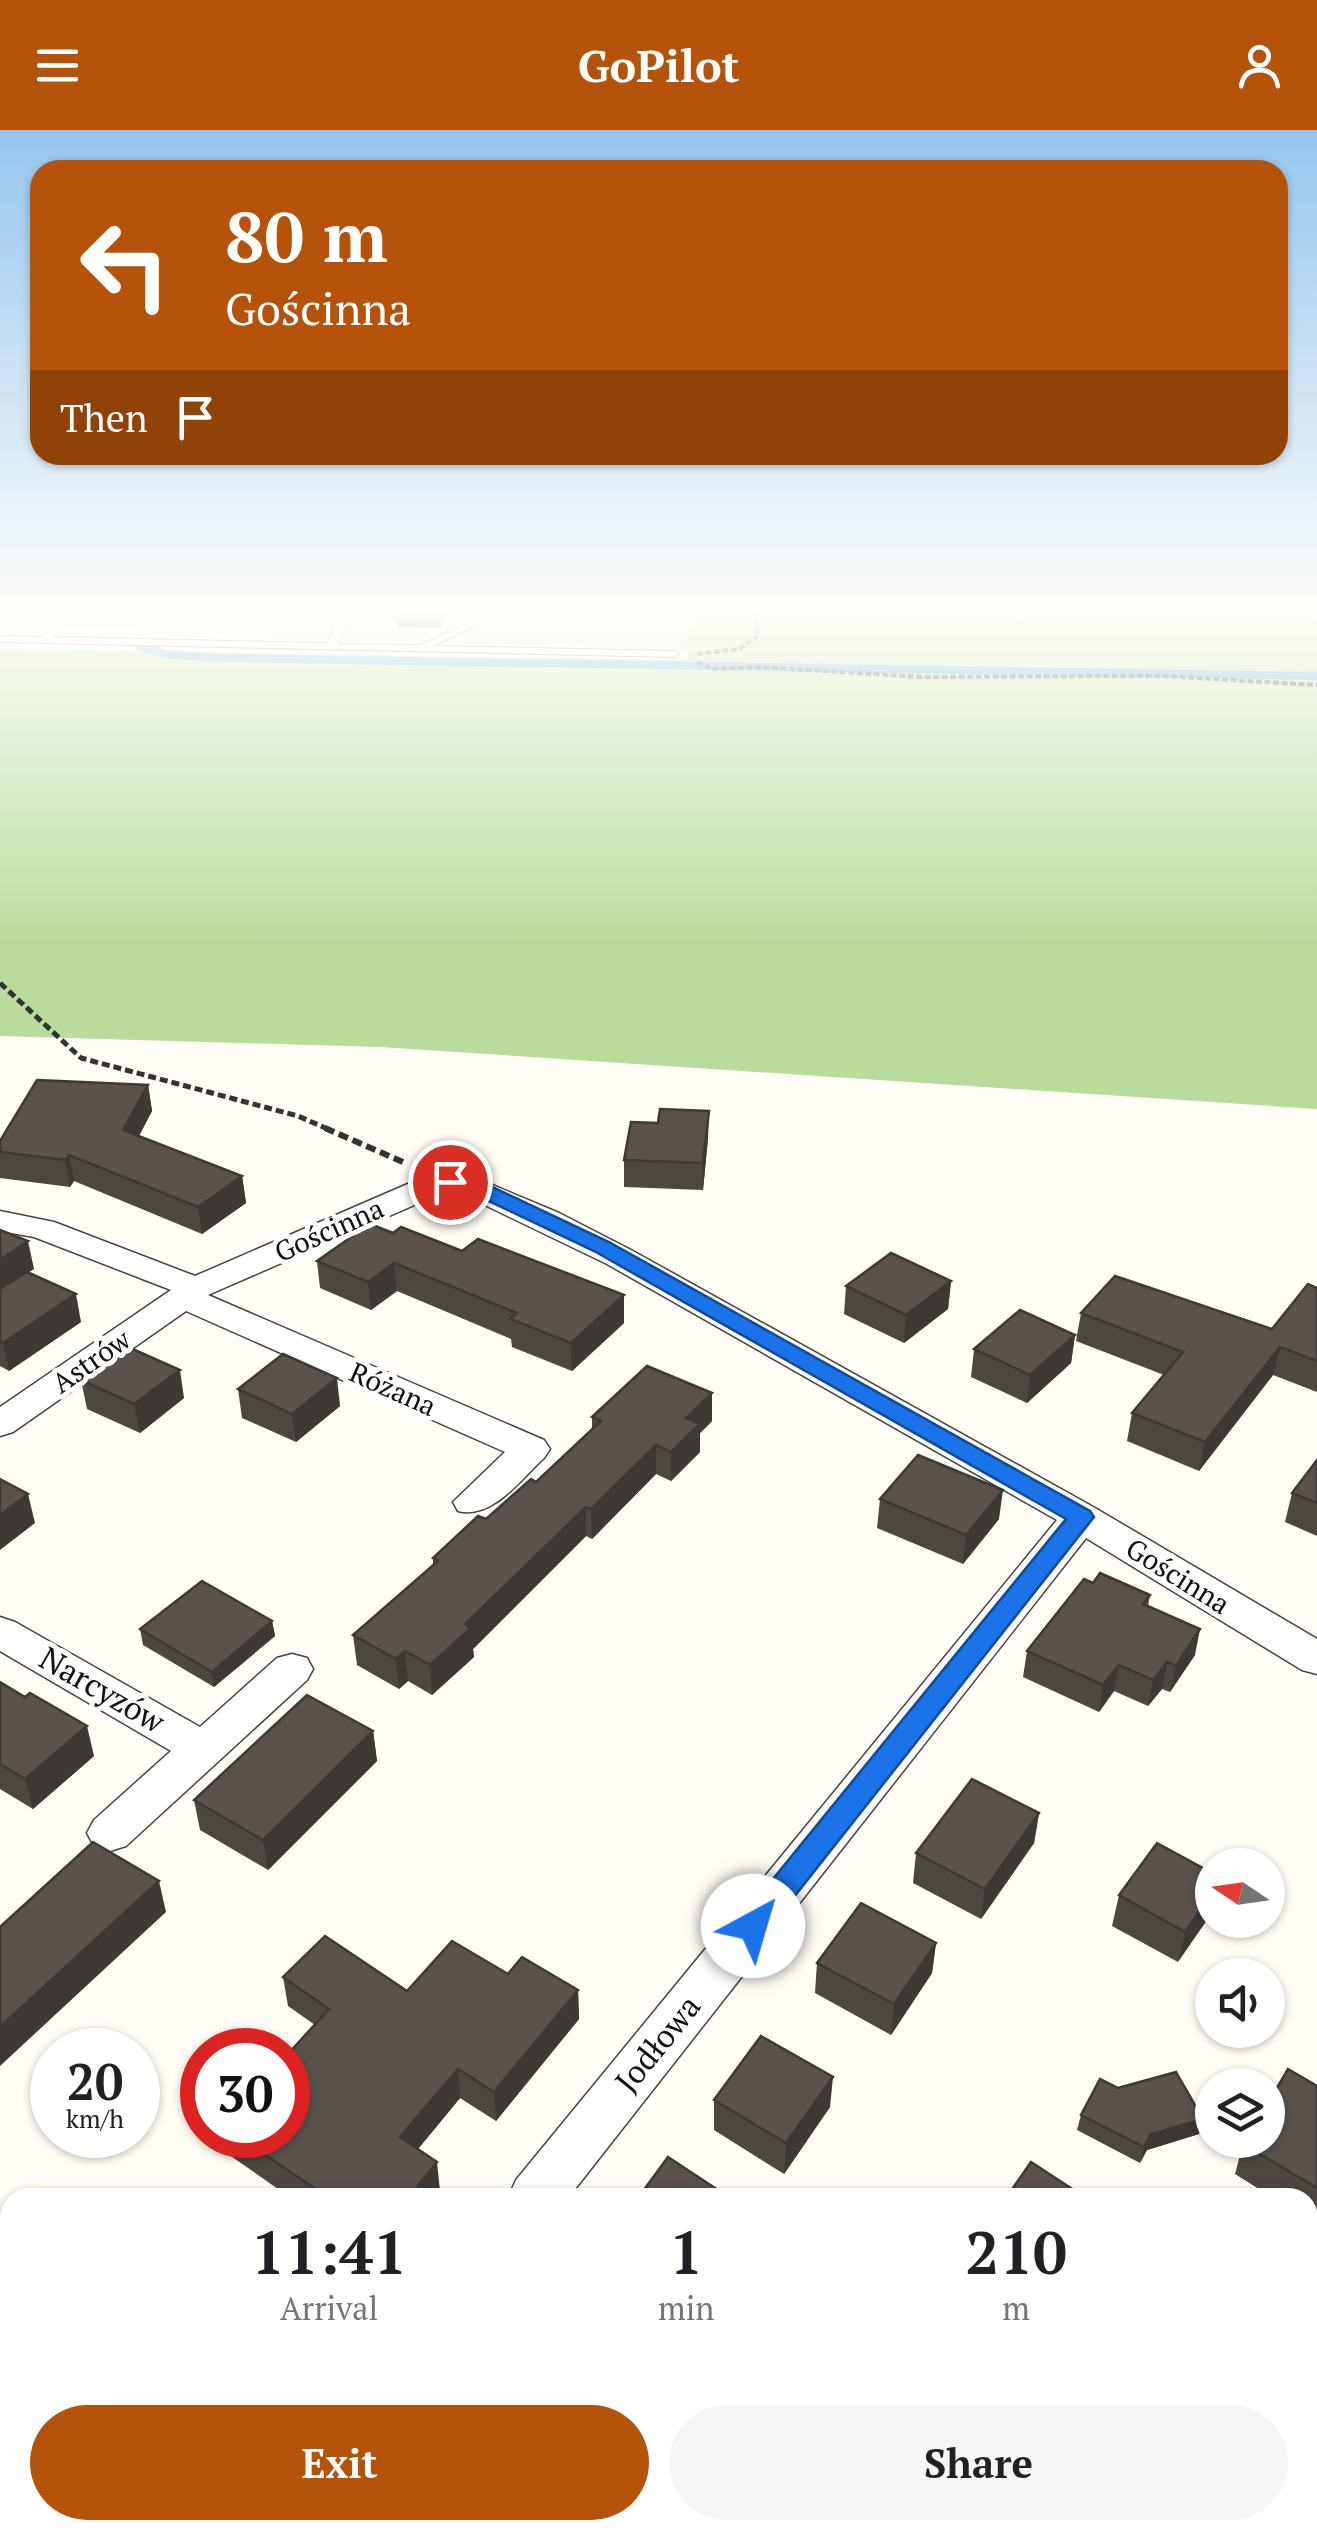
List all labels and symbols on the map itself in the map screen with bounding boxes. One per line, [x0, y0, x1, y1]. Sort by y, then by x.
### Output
pin [408, 1140, 493, 1225]
street label: Gościnna [268, 1189, 389, 1270]
street label: Astrów [44, 1320, 138, 1401]
street label: Różana [344, 1353, 442, 1424]
street label: Gościnna [1119, 1529, 1237, 1622]
street label: Narcyzów [32, 1636, 173, 1742]
north arrow [1195, 1848, 1285, 1938]
position arrow [701, 1874, 805, 1978]
street label: Jodłowa [605, 1986, 709, 2101]
speed limit sign: 30 [180, 2028, 310, 2158]

